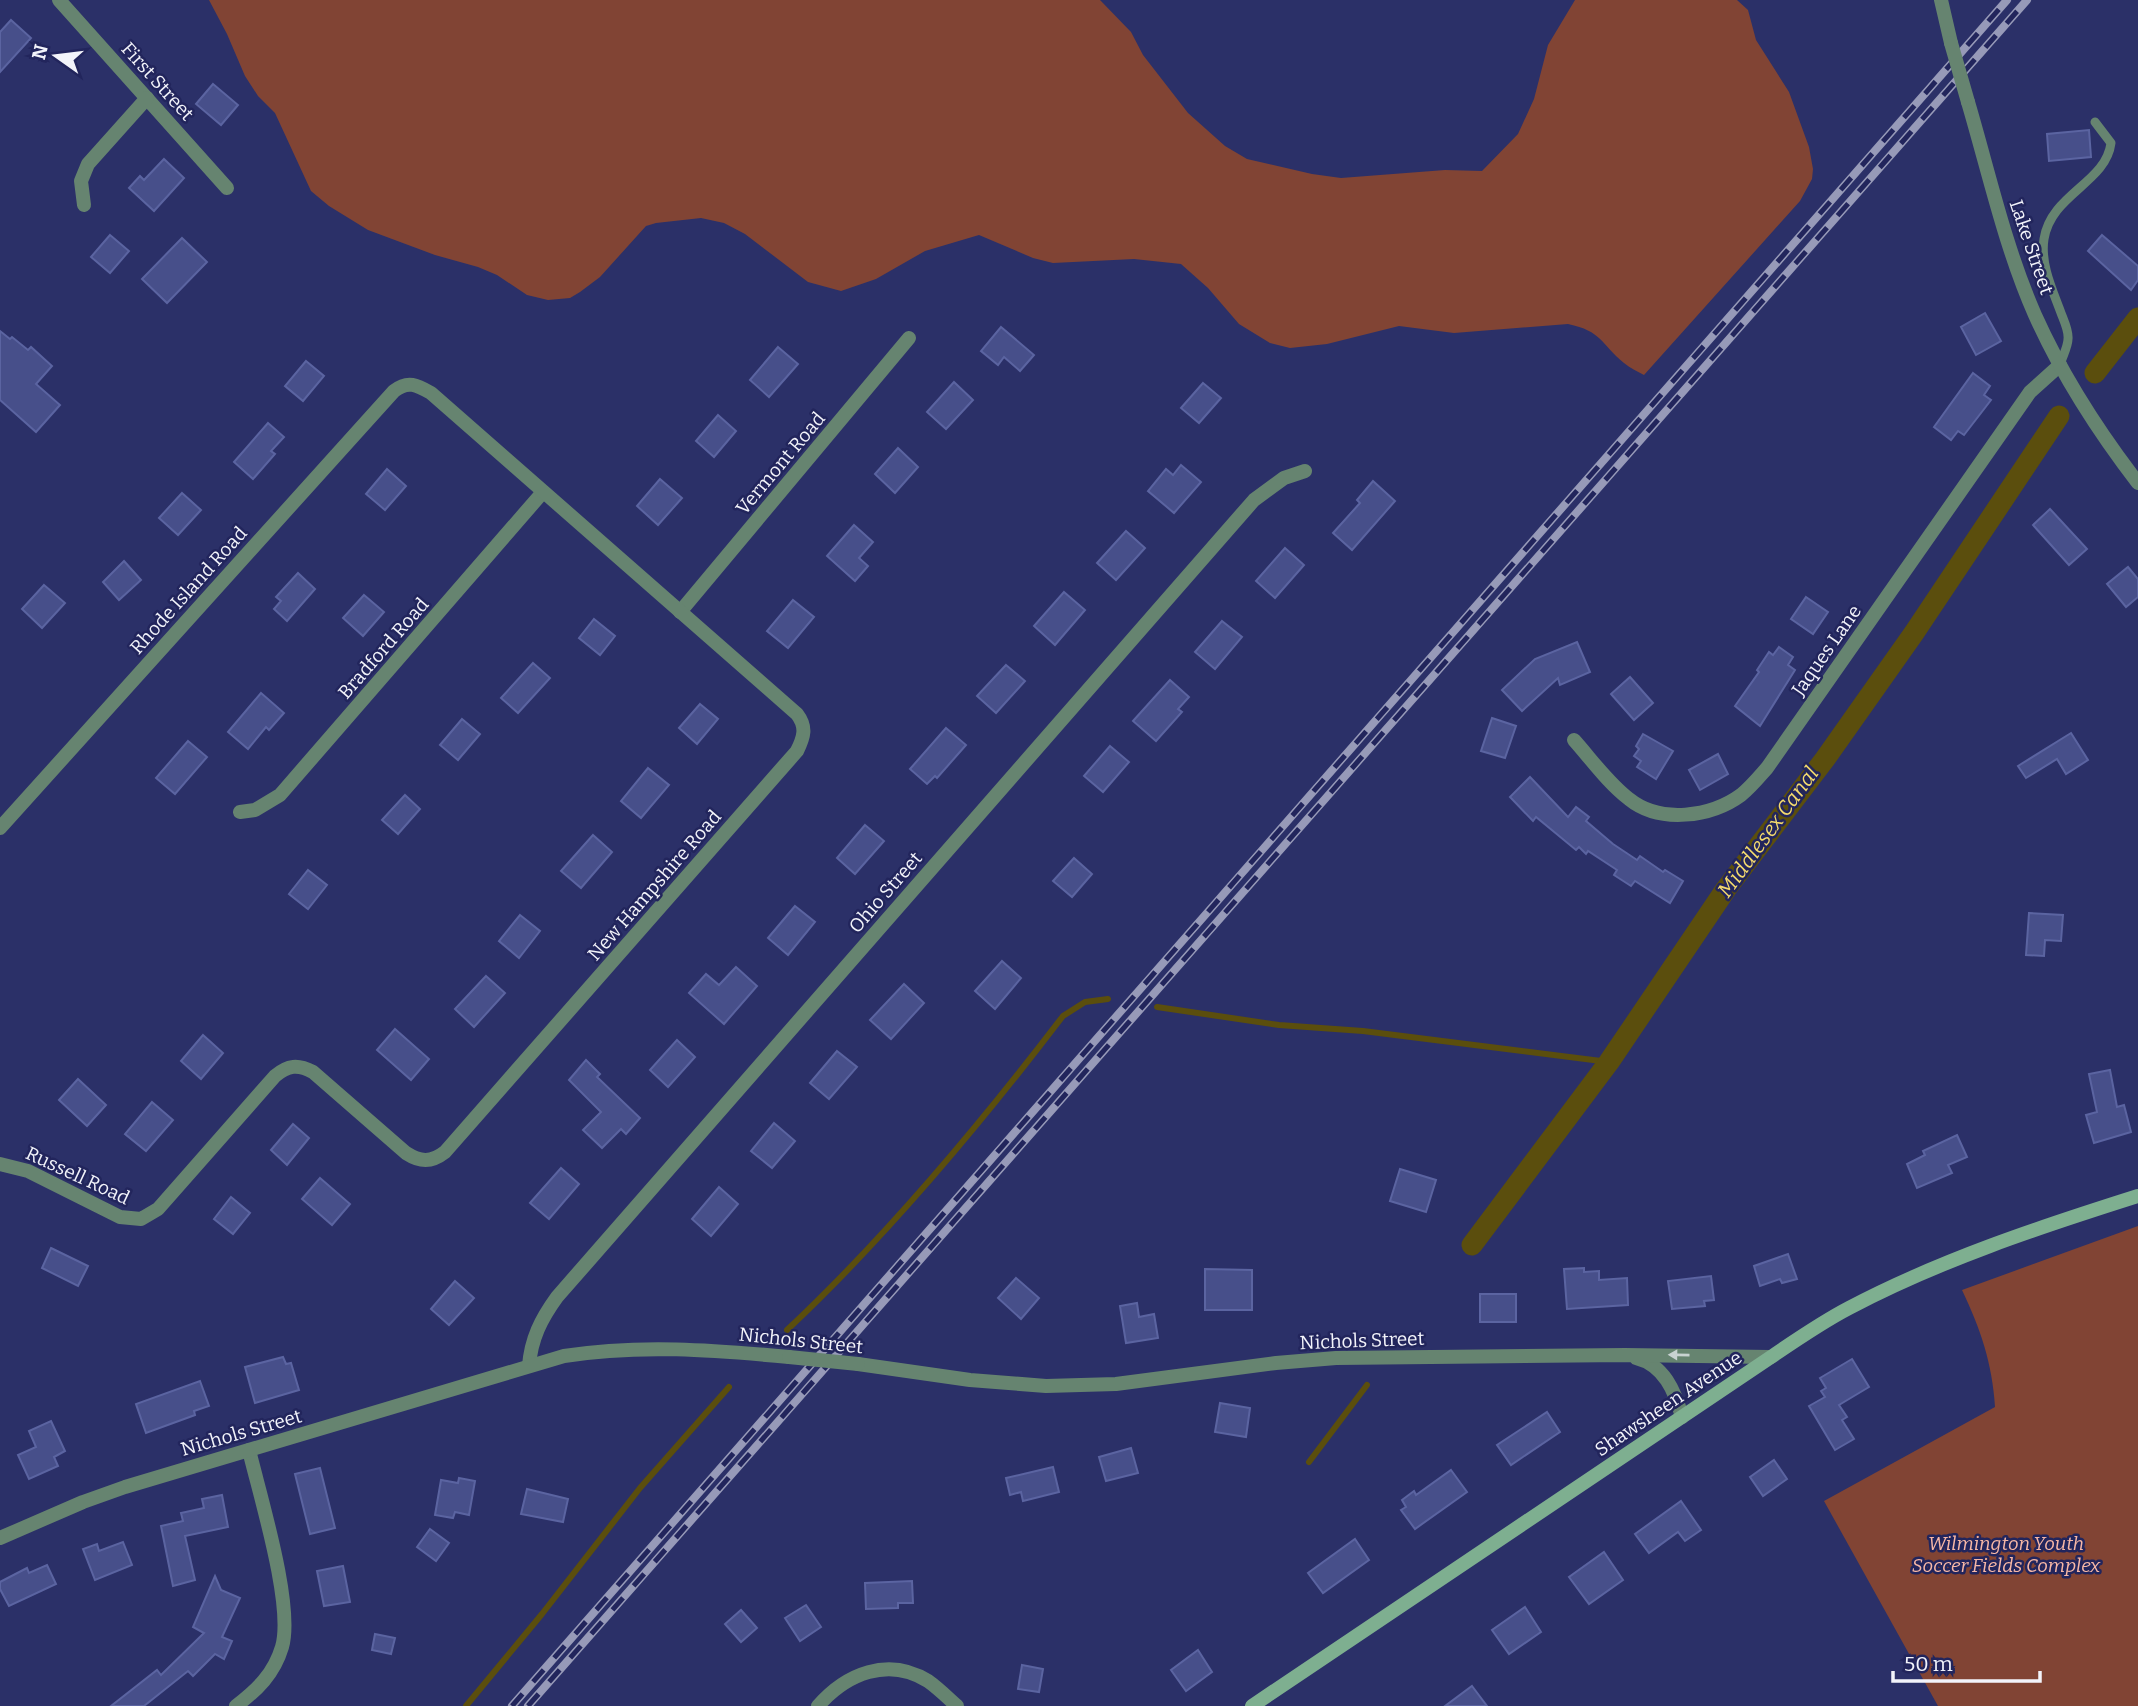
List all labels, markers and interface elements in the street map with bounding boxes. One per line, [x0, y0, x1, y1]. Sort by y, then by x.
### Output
north arrow [21, 21, 91, 91]
street label: First Street [116, 37, 199, 125]
text: N [27, 42, 53, 62]
street label: Lake Street [2005, 197, 2058, 298]
street label: Vermont Road [731, 407, 830, 519]
street label: Rhode Island Road [125, 522, 252, 659]
street label: Bradford Road [333, 593, 434, 704]
street label: Jaques Lane [1786, 601, 1866, 701]
water label: Middlesex Canal [1712, 761, 1824, 902]
street label: New Hampshire Road [583, 805, 726, 965]
street label: Ohio Street [844, 847, 927, 938]
street label: Russell Road [22, 1141, 133, 1210]
street label: Nichols Street [738, 1323, 864, 1358]
street label: Nichols Street [1299, 1327, 1425, 1354]
street label: Shawsheen Avenue [1590, 1346, 1746, 1461]
one-way arrow [1667, 1350, 1689, 1361]
street label: Nichols Street [178, 1404, 304, 1461]
park label: Wilmington Youth Soccer Fields Complex [1912, 1532, 2101, 1577]
scale bar [1893, 1640, 2040, 1684]
text: 50 m [1904, 1651, 1953, 1677]

